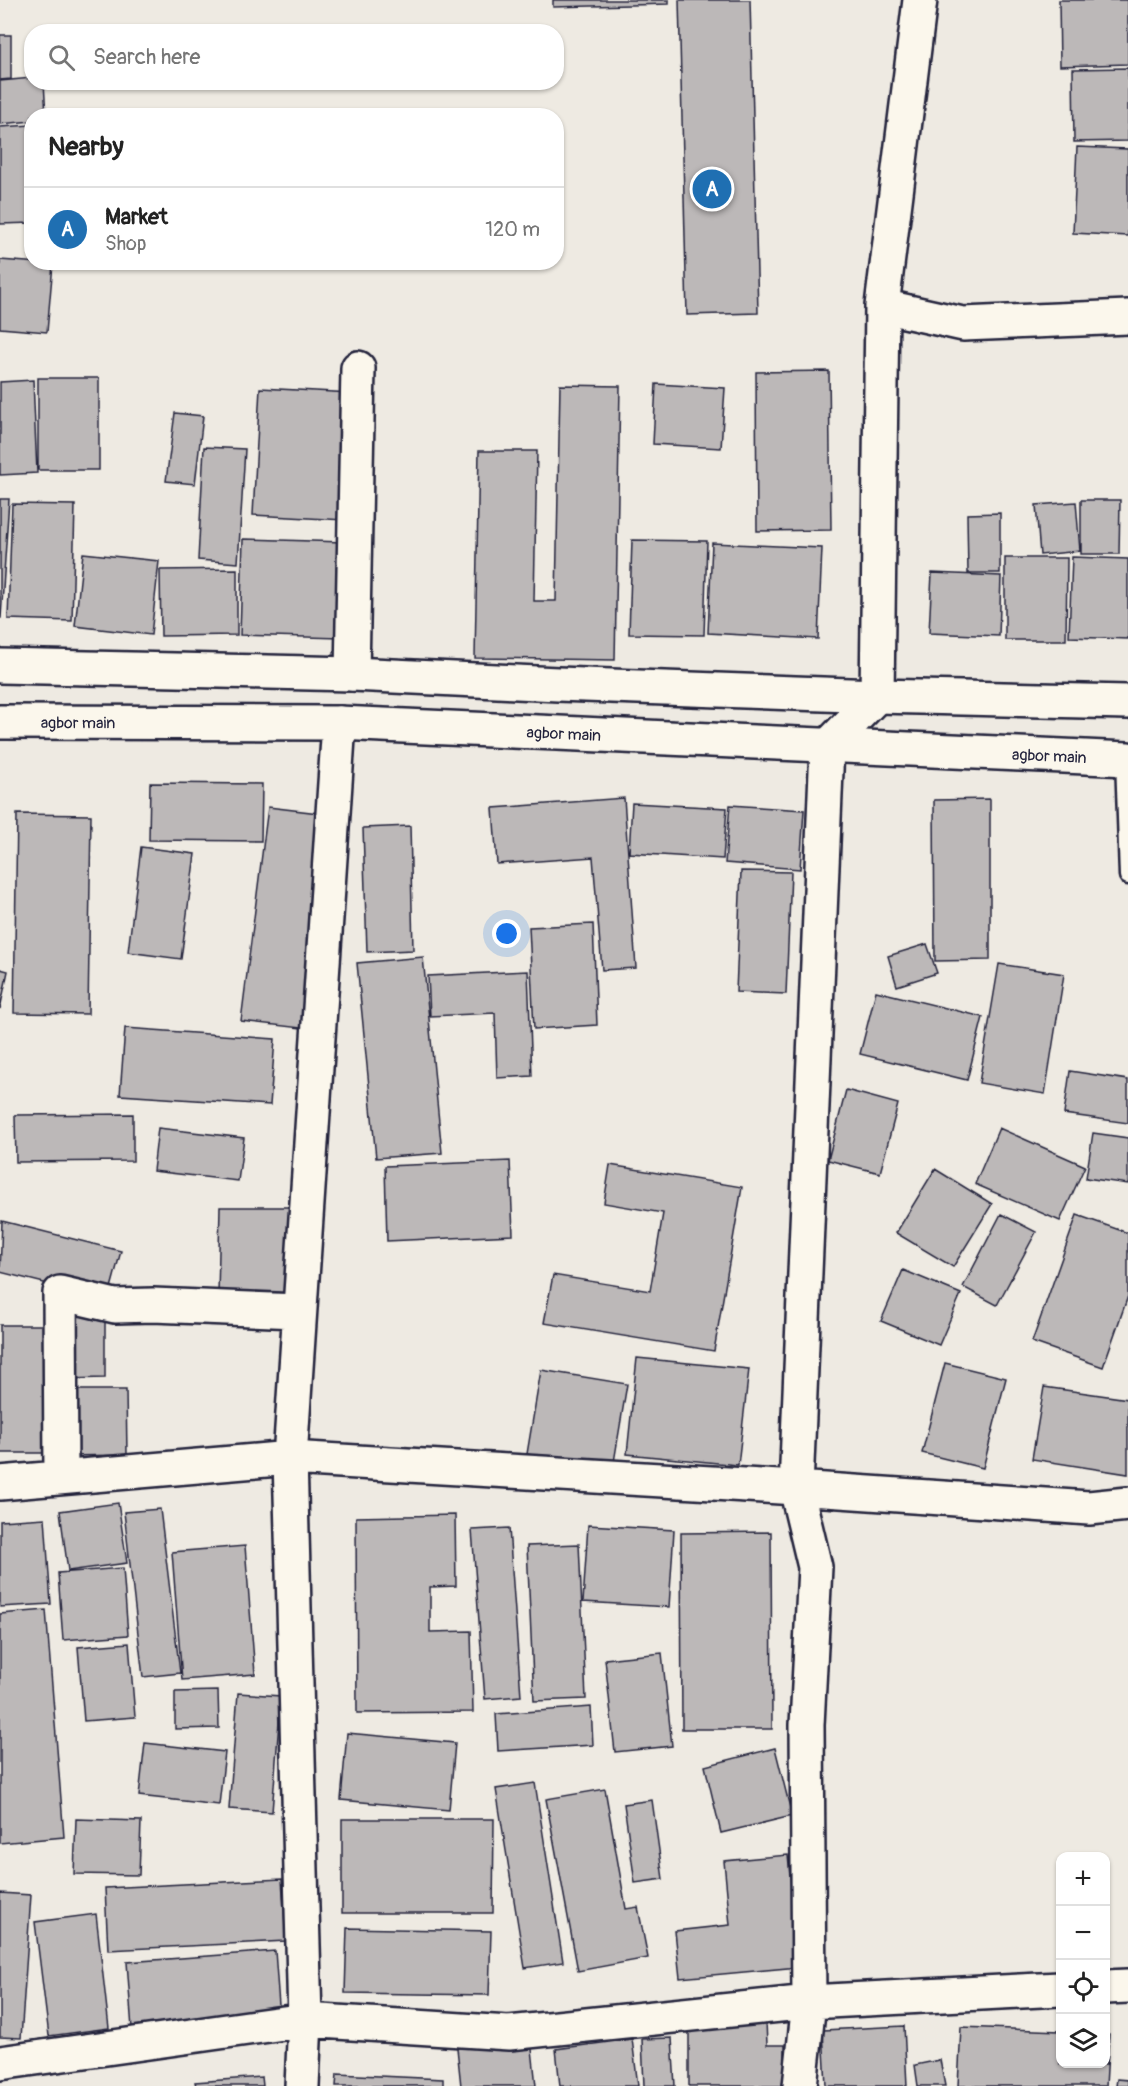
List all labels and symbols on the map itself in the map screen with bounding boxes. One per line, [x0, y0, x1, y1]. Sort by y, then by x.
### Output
pin: A [692, 166, 732, 212]
street label: agbor main [41, 713, 115, 733]
street label: agbor main [526, 723, 601, 746]
street label: agbor main [1011, 745, 1087, 768]
your location [492, 919, 521, 948]

